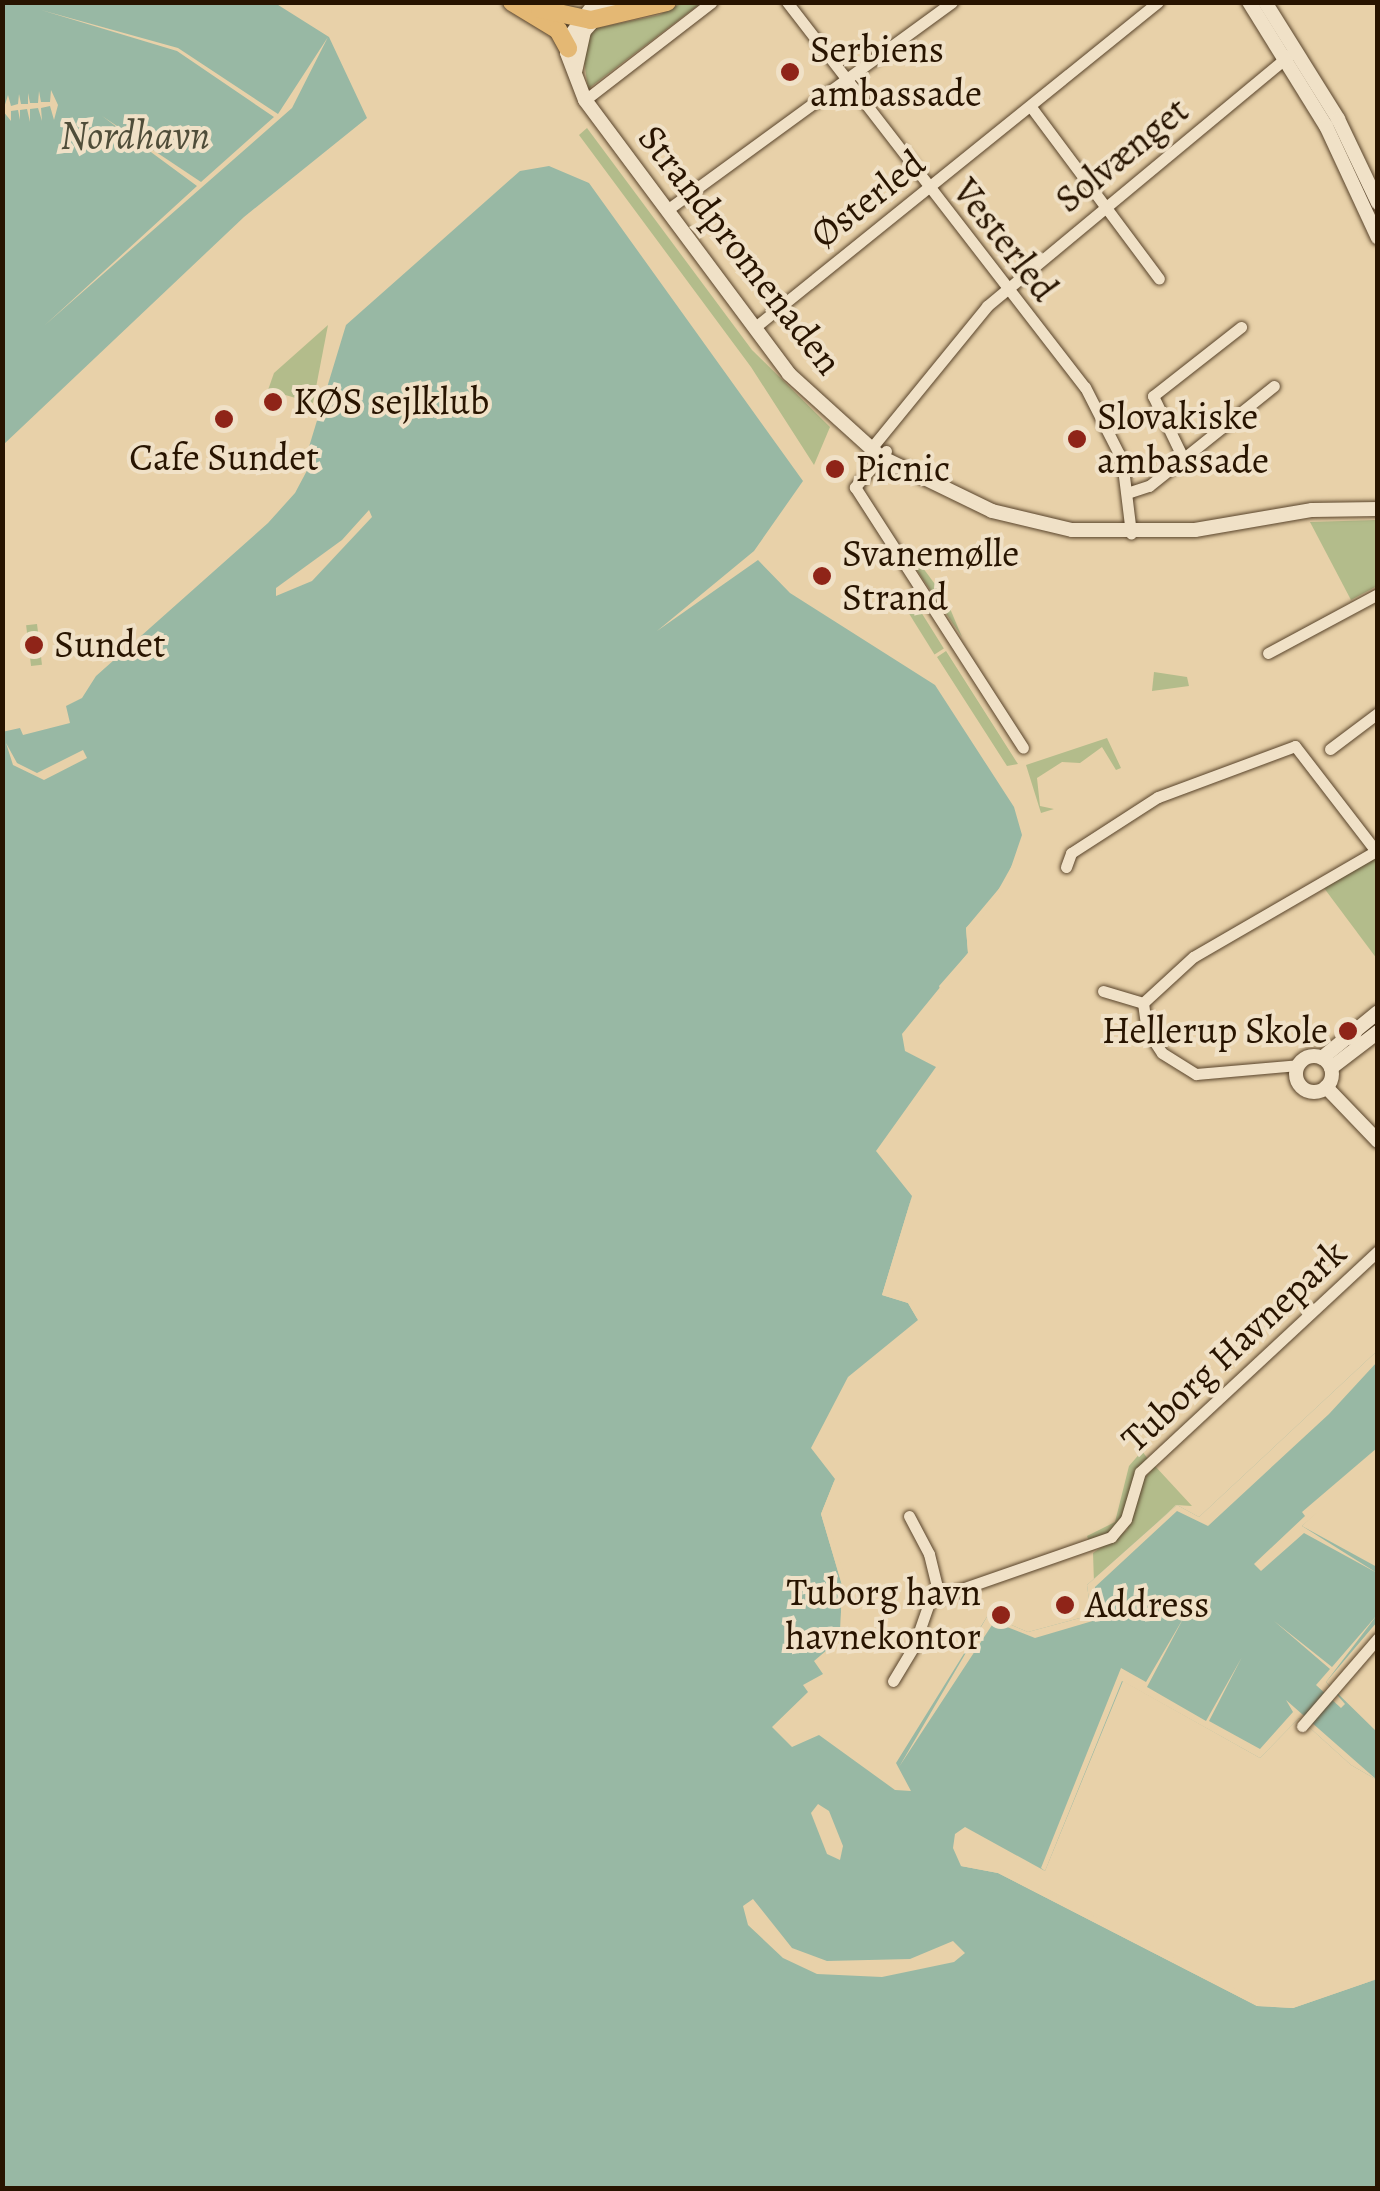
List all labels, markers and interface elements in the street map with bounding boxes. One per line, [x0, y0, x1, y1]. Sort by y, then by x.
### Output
place label: Serbiens ambassade [810, 27, 982, 116]
marker: Serbiens ambassade [779, 61, 801, 83]
street label: Solvænget [1046, 88, 1198, 222]
water label: Nordhavn [60, 112, 210, 160]
street label: Strandpromenaden [628, 116, 852, 384]
street label: Østerled [802, 140, 934, 258]
street label: Vesterled [943, 169, 1067, 311]
place label: KØS sejlklub [293, 379, 489, 425]
marker: KØS sejlklub [262, 391, 284, 413]
place label: Slovakiske ambassade [1097, 394, 1269, 484]
marker: Cafe Sundet [213, 408, 235, 430]
marker: Slovakiske ambassade [1066, 428, 1088, 450]
place label: Cafe Sundet [129, 435, 319, 481]
place label: Picnic [855, 446, 950, 492]
marker: Picnic [824, 458, 846, 480]
place label: Svanemølle Strand [842, 531, 1019, 620]
marker: Svanemølle Strand [811, 565, 833, 587]
place label: Sundet [54, 622, 165, 668]
marker: Sundet [23, 634, 45, 656]
place label: Hellerup Skole [1102, 1008, 1328, 1054]
marker: Hellerup Skole [1337, 1020, 1359, 1042]
street label: Tuborg Havnepark [1112, 1230, 1356, 1462]
place label: Tuborg havn havnekontor [785, 1570, 981, 1660]
place label: Address [1085, 1582, 1209, 1628]
marker: Address [1054, 1594, 1076, 1616]
marker: Tuborg havn havnekontor [990, 1604, 1012, 1626]

